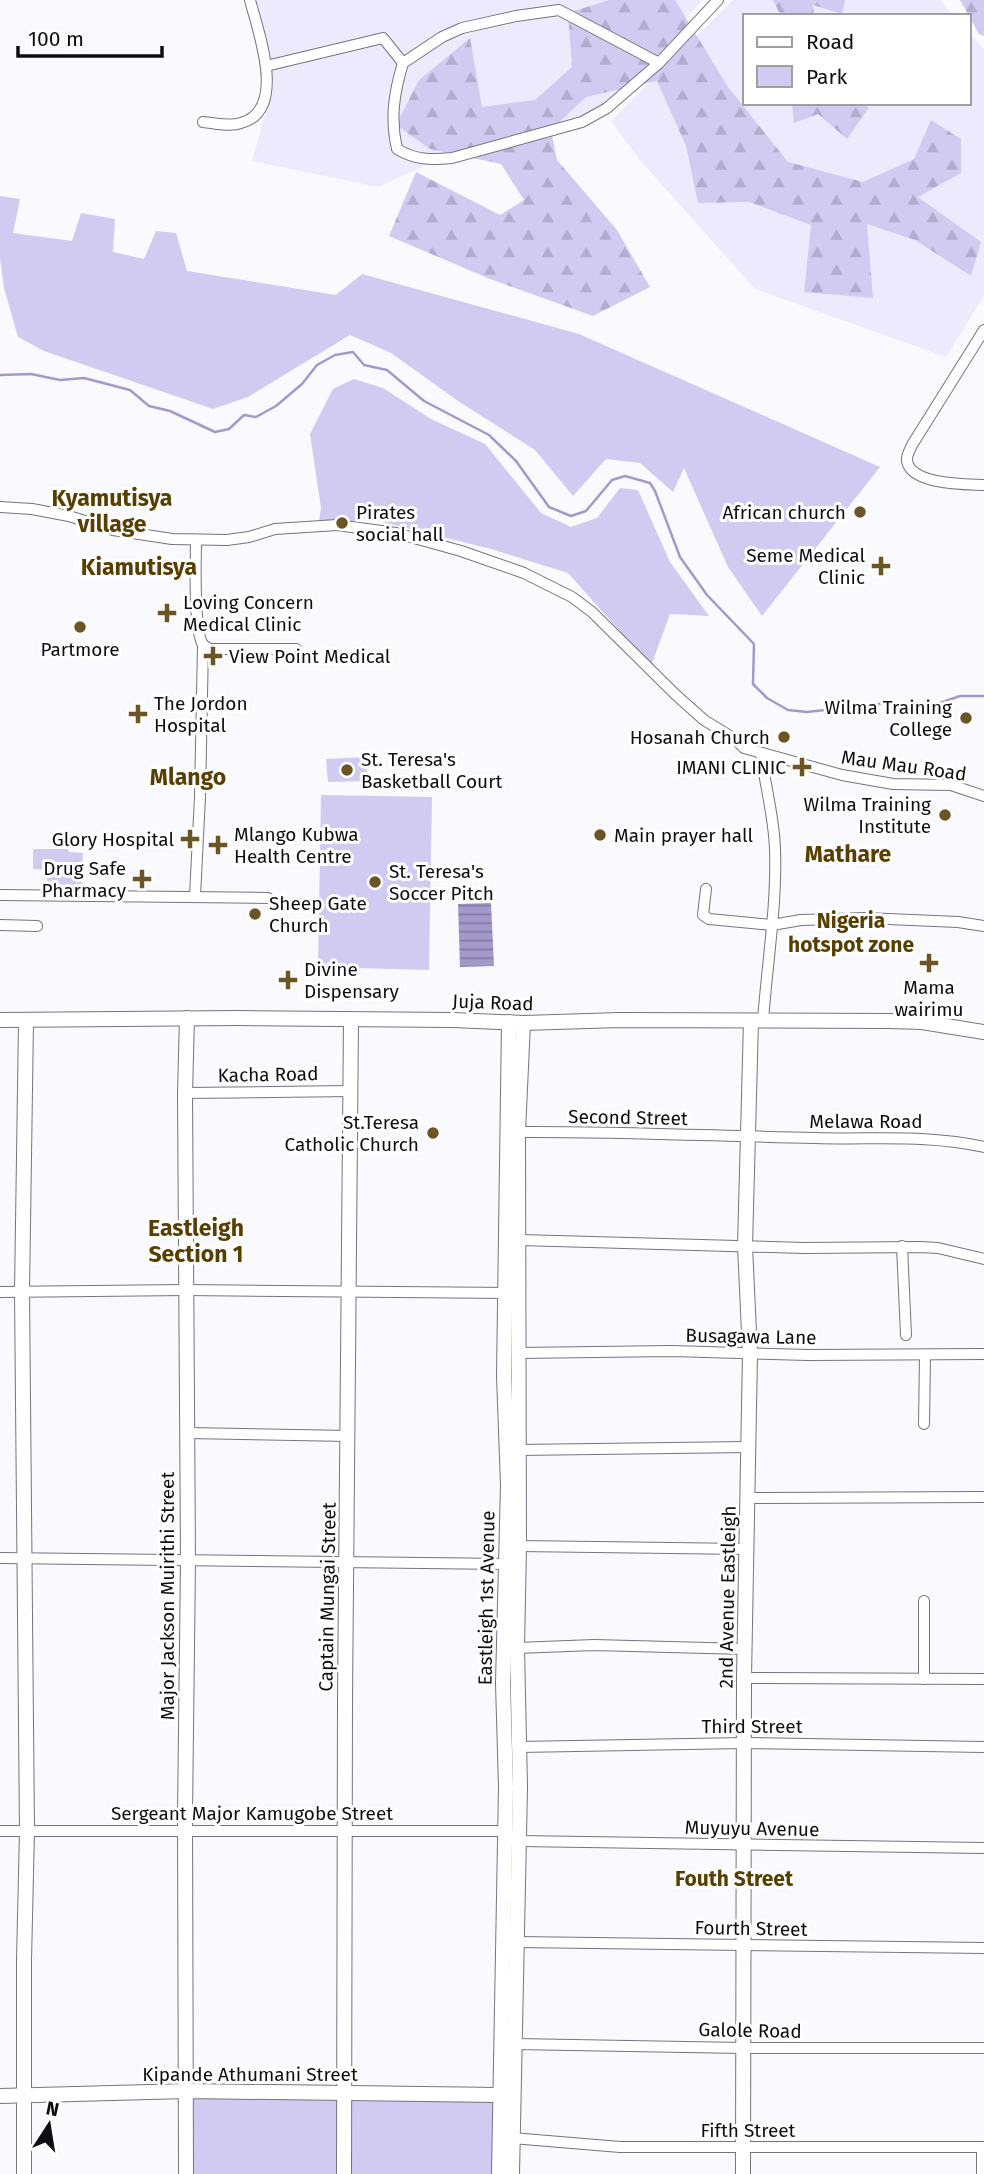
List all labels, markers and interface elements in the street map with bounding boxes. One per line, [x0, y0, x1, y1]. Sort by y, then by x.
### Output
scale bar [18, 14, 161, 58]
legend [743, 14, 970, 105]
text: 100 m [28, 26, 84, 52]
text: Road [806, 29, 854, 55]
text: Park [806, 64, 848, 90]
district label: Kyamutisya village [52, 484, 172, 538]
place label: Pirates social hall [356, 501, 444, 546]
place label: African church [722, 501, 846, 524]
marker: African church [852, 504, 868, 520]
marker: Pirates social hall [334, 515, 350, 531]
place label: Seme Medical Clinic [746, 544, 865, 589]
district label: Kiamutisya [81, 553, 197, 581]
marker: Seme Medical Clinic [871, 556, 891, 576]
place label: Loving Concern Medical Clinic [183, 591, 314, 636]
marker: Loving Concern Medical Clinic [157, 603, 177, 623]
marker: Partmore [72, 619, 88, 635]
place label: Partmore [40, 638, 120, 661]
place label: View Point Medical [229, 645, 391, 668]
marker: View Point Medical [203, 646, 223, 666]
place label: The Jordon Hospital [154, 692, 248, 737]
place label: Wilma Training College [825, 696, 952, 741]
marker: The Jordon Hospital [128, 704, 148, 724]
marker: Wilma Training College [958, 710, 974, 726]
place label: Hosanah Church [630, 726, 770, 749]
marker: Hosanah Church [776, 729, 792, 745]
street label: Mau Mau Road [840, 745, 968, 786]
place label: St. Teresa's Basketball Court [361, 748, 503, 793]
place label: IMANI CLINIC [676, 756, 786, 779]
marker: IMANI CLINIC [792, 757, 812, 777]
marker: St. Teresa's Basketball Court [339, 762, 355, 778]
district label: Mlango [150, 763, 226, 791]
place label: Wilma Training Institute [804, 793, 931, 838]
marker: Wilma Training Institute [937, 807, 953, 823]
place label: Mlango Kubwa Health Centre [234, 823, 359, 868]
place label: Main prayer hall [614, 824, 753, 847]
marker: Main prayer hall [592, 827, 608, 843]
place label: Glory Hospital [52, 828, 174, 851]
marker: Glory Hospital [180, 829, 200, 849]
marker: Mlango Kubwa Health Centre [208, 835, 228, 855]
district label: Mathare [805, 840, 892, 868]
place label: Drug Safe Pharmacy [41, 857, 127, 902]
place label: St. Teresa's Soccer Pitch [389, 860, 494, 905]
marker: Drug Safe Pharmacy [132, 869, 152, 889]
marker: St. Teresa's Soccer Pitch [367, 874, 383, 890]
place label: Sheep Gate Church [269, 892, 367, 937]
marker: Sheep Gate Church [247, 906, 263, 922]
district label: Nigeria hotspot zone [788, 908, 914, 958]
marker: Mama wairimu [919, 953, 939, 973]
place label: Divine Dispensary [304, 958, 400, 1003]
marker: Divine Dispensary [278, 970, 298, 990]
place label: Mama wairimu [894, 976, 964, 1021]
street label: Juja Road [452, 990, 534, 1015]
street label: Kacha Road [217, 1062, 319, 1087]
street label: Second Street [568, 1105, 688, 1130]
street label: Melawa Road [809, 1110, 923, 1133]
place label: St.Teresa Catholic Church [284, 1111, 419, 1156]
marker: St.Teresa Catholic Church [425, 1125, 441, 1141]
district label: Eastleigh Section 1 [148, 1214, 244, 1268]
street label: Busagawa Lane [685, 1324, 817, 1349]
street label: Major Jackson Muirithi Street [156, 1472, 179, 1720]
street label: Captain Mungai Street [314, 1502, 341, 1692]
street label: 2nd Avenue Eastleigh [714, 1505, 741, 1689]
street label: Eastleigh 1st Avenue [473, 1510, 500, 1686]
street label: Third Street [701, 1715, 803, 1738]
street label: Sergeant Major Kamugobe Street [111, 1802, 393, 1825]
street label: Muyuyu Avenue [684, 1816, 820, 1841]
district label: Fouth Street [675, 1866, 794, 1892]
street label: Fourth Street [694, 1916, 808, 1941]
street label: Galole Road [698, 2018, 802, 2043]
street label: Kipande Athumani Street [142, 2063, 358, 2086]
north arrow [14, 2090, 84, 2160]
text: N [44, 2096, 61, 2121]
street label: Fifth Street [701, 2119, 796, 2142]

